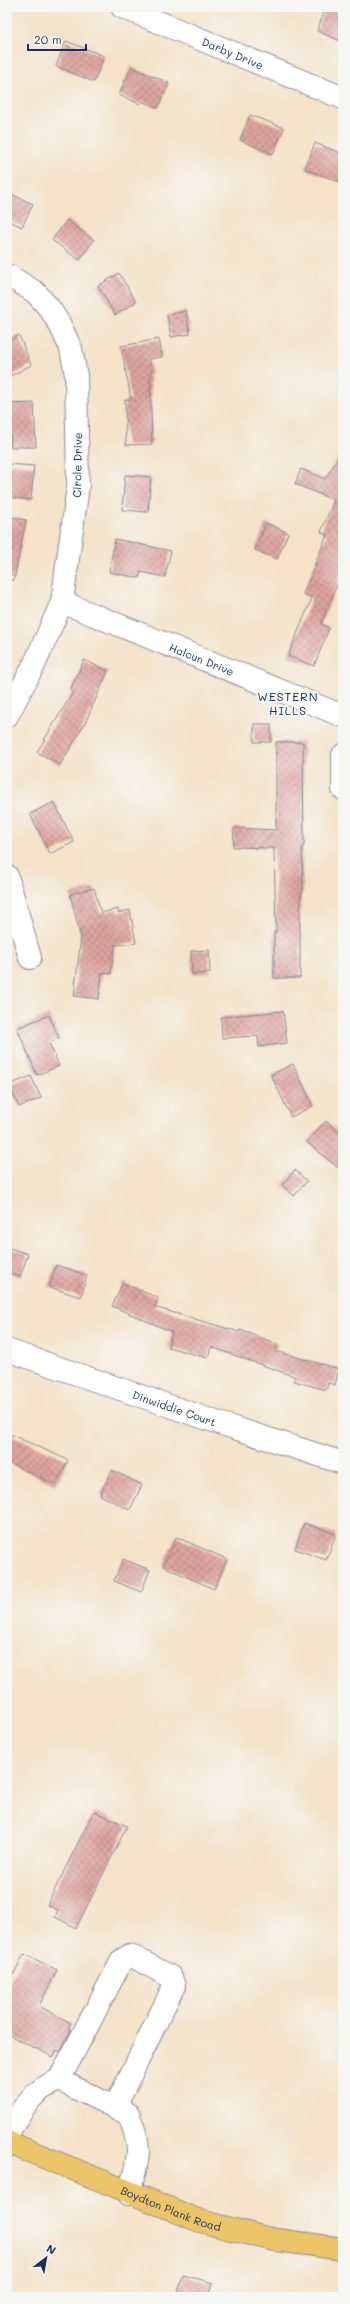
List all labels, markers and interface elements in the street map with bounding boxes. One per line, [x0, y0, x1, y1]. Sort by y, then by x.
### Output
scale bar [28, 26, 86, 52]
text: 20 m [34, 31, 62, 47]
street label: Darby Drive [200, 33, 266, 72]
street label: Circle Drive [69, 432, 85, 498]
street label: Halcun Drive [167, 639, 237, 679]
district label: WESTERN HILLS [257, 688, 319, 718]
street label: Dinwiddie Court [131, 1386, 218, 1429]
street label: Boydton Plank Road [119, 2182, 223, 2234]
north arrow [26, 2238, 66, 2278]
text: N [44, 2240, 59, 2258]

